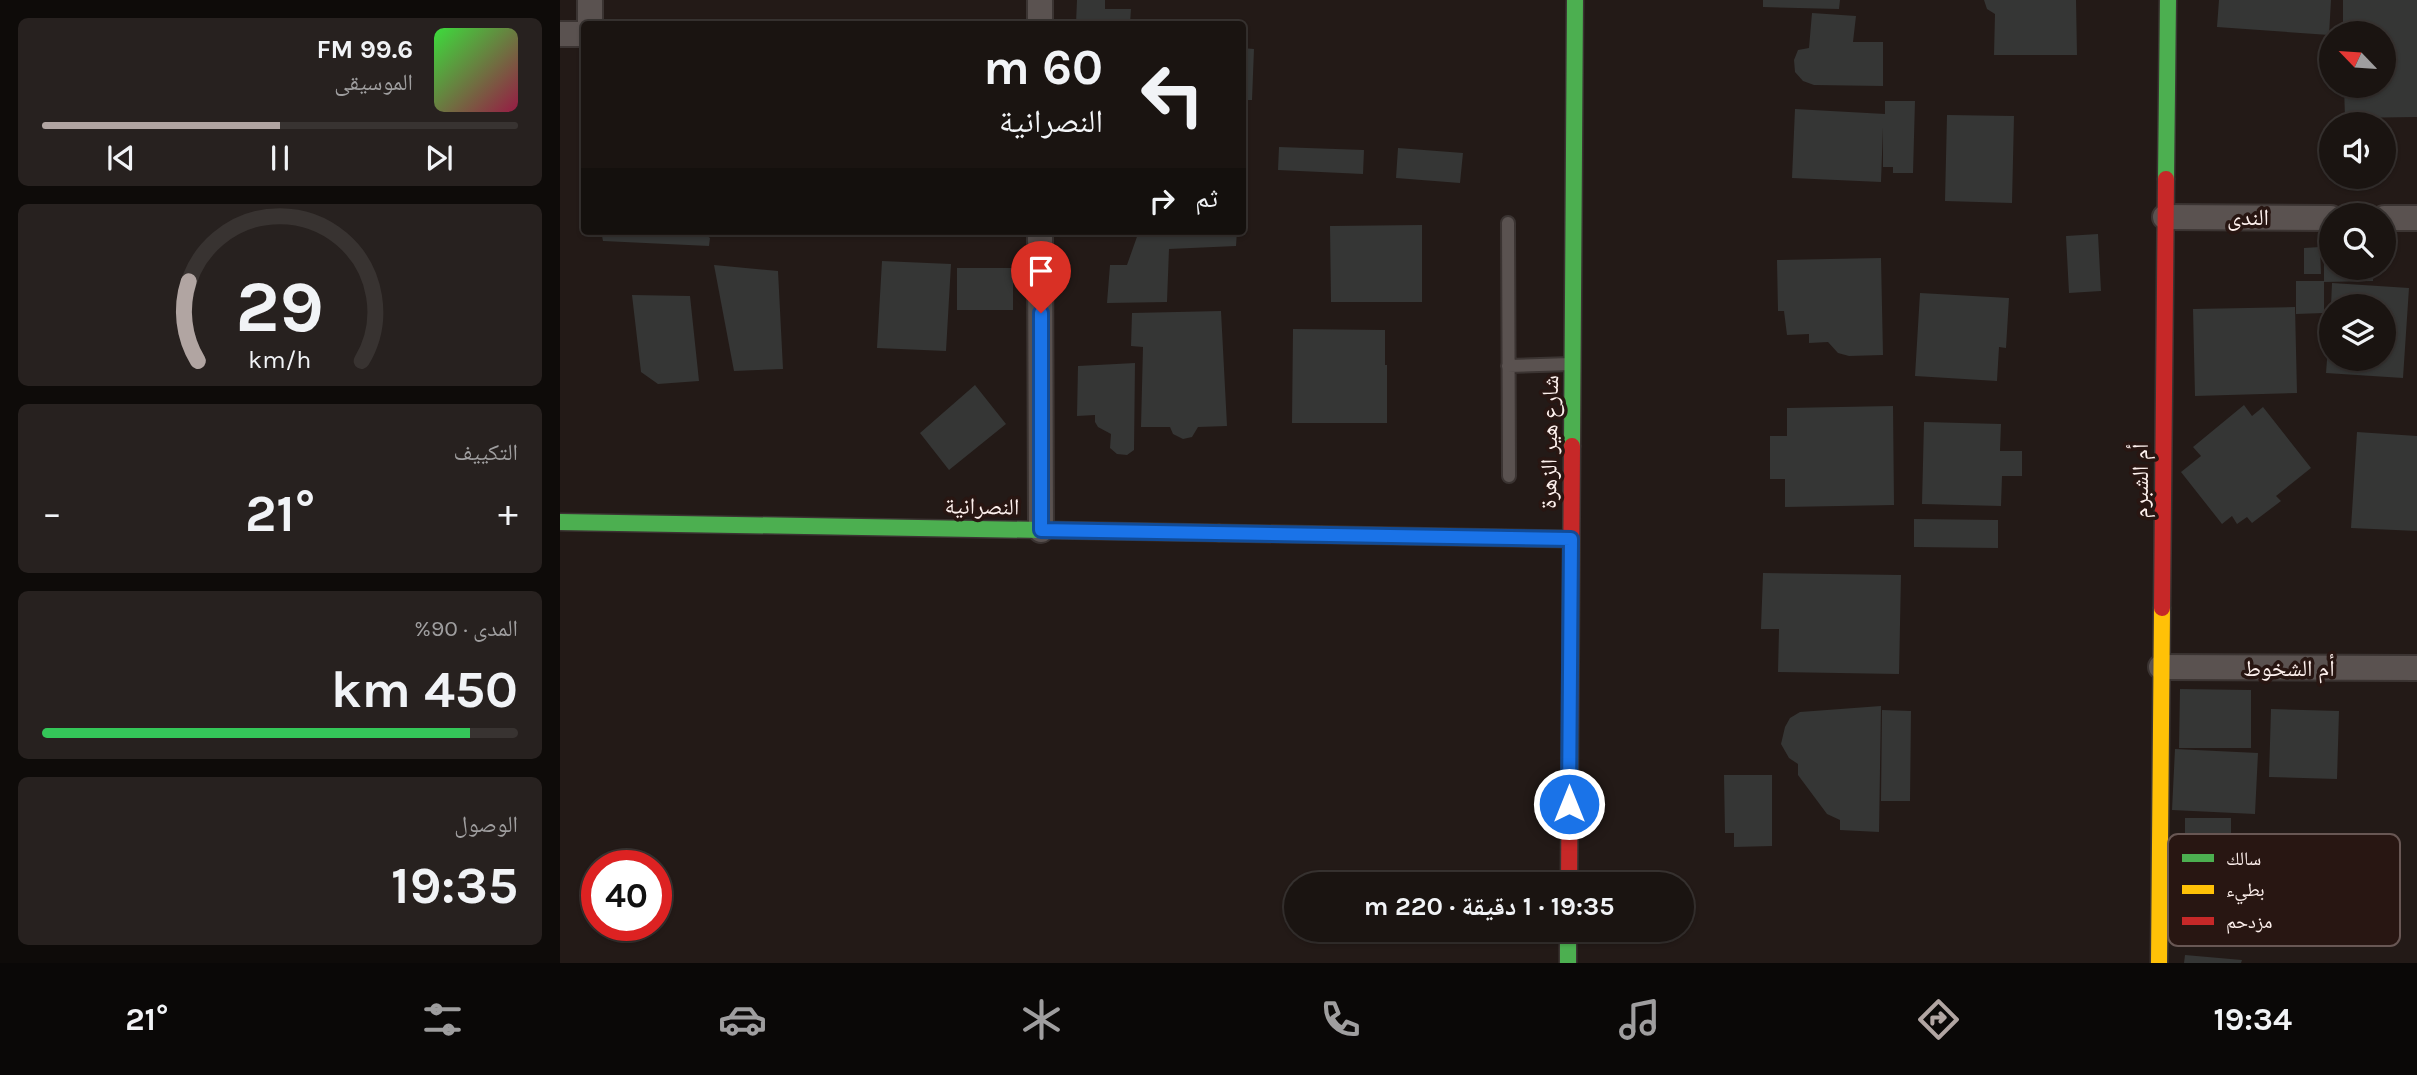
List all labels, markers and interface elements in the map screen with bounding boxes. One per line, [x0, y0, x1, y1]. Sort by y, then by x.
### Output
north arrow [2319, 21, 2396, 98]
map controls [2319, 21, 2396, 371]
text: 99.6 FM [316, 34, 413, 65]
text: 60 m [983, 39, 1103, 96]
icon: left [1127, 49, 1218, 140]
text: الموسيقى [334, 69, 413, 96]
text: النصرانية [999, 103, 1103, 140]
button: sound [2319, 112, 2396, 189]
icon: previous [102, 139, 140, 177]
icon: pause [261, 139, 299, 177]
icon: next [420, 139, 458, 177]
icon: right [1143, 182, 1181, 220]
text: ثم [1195, 183, 1218, 214]
button: search [2319, 203, 2396, 280]
street label: الندى [2227, 204, 2269, 231]
pin [1011, 241, 1071, 313]
icon: arrive [1022, 252, 1060, 290]
text: 29 [236, 265, 324, 350]
button: layers [2319, 294, 2396, 371]
text: km/h [248, 345, 312, 374]
street label: شارع هير الزهرة [1535, 375, 1565, 509]
text: التكييف [453, 439, 518, 466]
street label: أم الشبرم [2126, 443, 2156, 519]
text: 21° [245, 483, 315, 544]
text: − [42, 491, 62, 536]
text: + [498, 491, 518, 536]
street label: النصرانية [944, 492, 1020, 521]
text: المدى · 90% [414, 615, 518, 642]
street label: أم الشخوط [2243, 654, 2335, 684]
text: 450 km [331, 659, 518, 720]
position arrow [1532, 767, 1606, 841]
text: الوصول [454, 811, 518, 838]
legend [2168, 834, 2400, 946]
text: سالك [2226, 848, 2261, 870]
speed limit sign: 40 [581, 850, 672, 941]
text: 19:35 [391, 855, 518, 916]
text: بطيء [2226, 879, 2265, 905]
text: 19:35 · 1 دقيقة · 220 m [1364, 891, 1614, 922]
text: مزدحم [2226, 911, 2272, 934]
icon: filters [418, 995, 467, 1044]
icon: car [718, 995, 767, 1044]
icon: climate [1017, 995, 1066, 1044]
icon: phone [1316, 995, 1365, 1044]
icon: music [1615, 995, 1664, 1044]
icon: directions [1914, 995, 1963, 1044]
text: 21° [125, 1001, 168, 1038]
text: 19:34 [2213, 1001, 2292, 1038]

